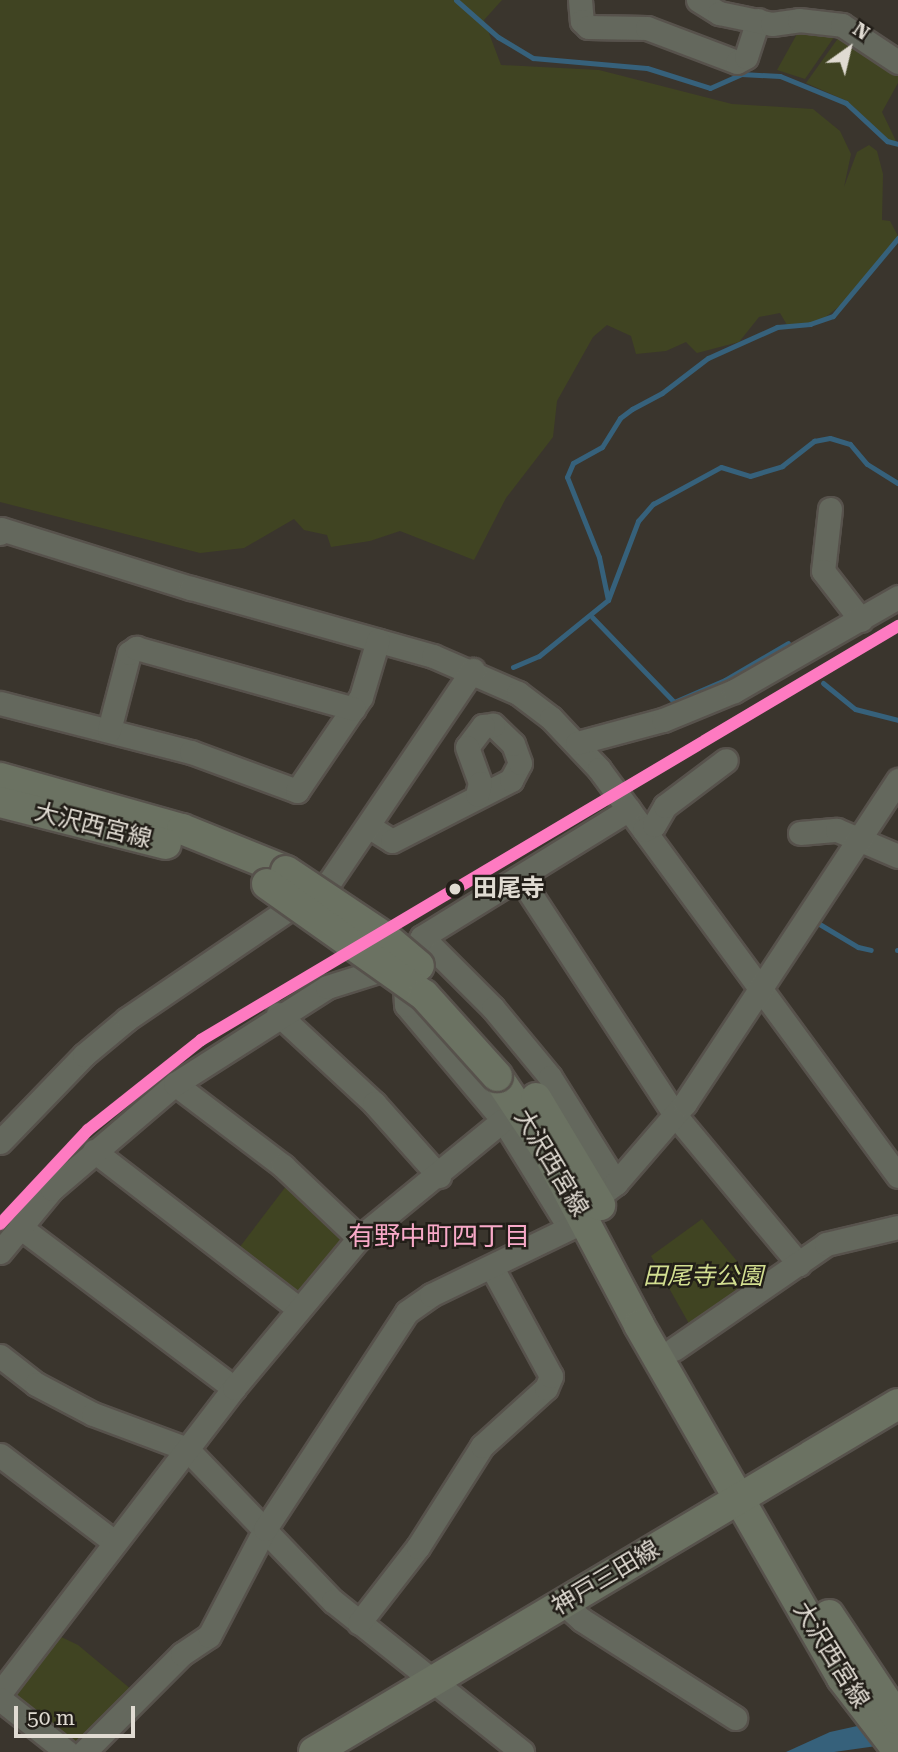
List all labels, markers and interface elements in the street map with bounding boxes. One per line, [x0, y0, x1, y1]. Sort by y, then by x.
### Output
north arrow [814, 14, 884, 84]
text: N [849, 18, 874, 45]
street label: 大沢西宮線 [31, 798, 155, 854]
place label: 田尾寺 [473, 875, 545, 903]
marker: 田尾寺 [443, 877, 467, 901]
street label: 大沢西宮線 [508, 1104, 594, 1222]
district label: 有野中町四丁目 [348, 1221, 530, 1253]
park label: 田尾寺公園 [643, 1263, 763, 1291]
street label: 神戸三田線 [547, 1535, 665, 1621]
street label: 大沢西宮線 [787, 1596, 875, 1714]
scale bar [18, 1692, 138, 1736]
text: 50 m [27, 1706, 75, 1730]

